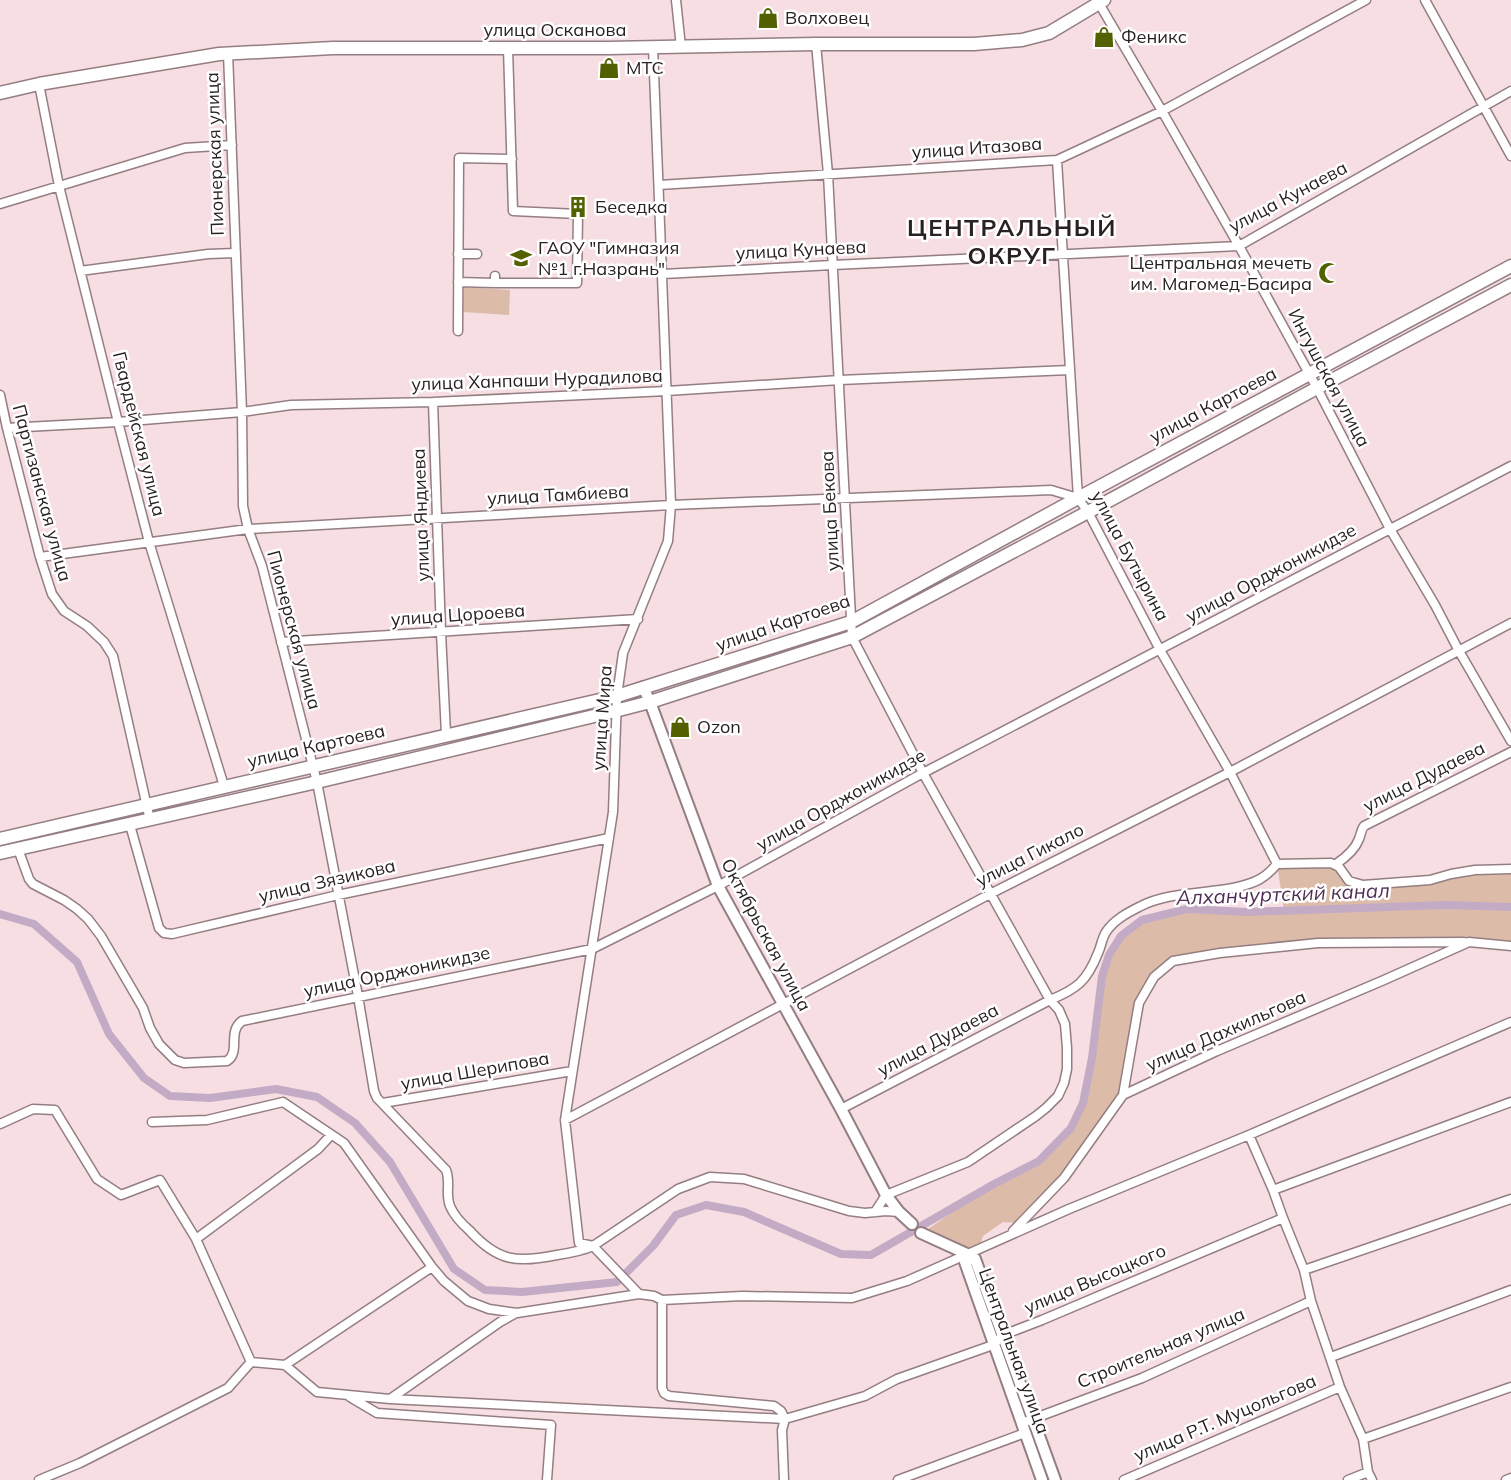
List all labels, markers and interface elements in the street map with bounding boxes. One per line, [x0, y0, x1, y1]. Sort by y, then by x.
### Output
shop icon: Волховец [756, 6, 780, 30]
place label: Волховец [785, 6, 869, 29]
street label: улица Осканова [483, 18, 627, 41]
shop icon: Феникс [1092, 25, 1116, 49]
place label: Феникс [1121, 25, 1187, 48]
shop icon: МТС [597, 56, 621, 80]
place label: МТС [626, 56, 664, 79]
street label: Пионерская улица [200, 72, 229, 236]
street label: улица Итазова [911, 131, 1043, 164]
street label: улица Кунаева [1225, 156, 1351, 237]
building icon: Беседка [566, 195, 590, 219]
place label: Беседка [595, 195, 668, 218]
district label: ЦЕНТРАЛЬНЫЙ ОКРУГ [907, 212, 1117, 270]
street label: улица Кунаева [735, 235, 867, 264]
place label: ГАОУ "Гимназия №1 г.Назрань" [538, 236, 679, 280]
school or university icon: ГАОУ "Гимназия №1 г.Назрань" [509, 246, 533, 270]
place label: Центральная мечеть им. Магомед-Басира [1130, 251, 1312, 295]
mosque icon: Центральная мечеть им. Магомед-Басира [1317, 261, 1341, 285]
street label: Ингушская улица [1283, 305, 1376, 451]
street label: Гвардейская улица [108, 349, 171, 519]
street label: улица Картоева [1145, 361, 1280, 448]
street label: улица Ханпаши Нурадилова [411, 364, 663, 395]
street label: Партизанская улица [8, 402, 77, 584]
street label: улица Яндиева [407, 448, 434, 582]
street label: улица Бекова [815, 450, 844, 572]
street label: улица Тамбиева [487, 479, 629, 510]
street label: улица Бутырина [1086, 487, 1174, 625]
street label: улица Орджоникидзе [1182, 518, 1360, 627]
street label: Пионерская улица [262, 548, 327, 712]
street label: улица Картоева [713, 589, 853, 656]
street label: улица Цороева [390, 598, 526, 631]
street label: улица Мира [586, 665, 617, 771]
shop icon: Ozon [668, 715, 692, 739]
place label: Ozon [697, 715, 741, 738]
street label: улица Картоева [245, 718, 387, 773]
street label: улица Дудаева [1359, 736, 1489, 817]
street label: улица Орджоникидзе [752, 743, 929, 856]
street label: улица Гикало [972, 817, 1088, 892]
street label: улица Зязикова [256, 854, 398, 907]
street label: Октябрьская улица [716, 854, 816, 1015]
water label: Алханчуртский канал [1175, 877, 1390, 910]
street label: улица Орджоникидзе [302, 941, 492, 1003]
street label: улица Дахкильгова [1142, 985, 1309, 1076]
street label: улица Дудаева [873, 998, 1002, 1081]
street label: улица Шерипова [399, 1046, 551, 1095]
street label: улица Высоцкого [1020, 1238, 1169, 1319]
street label: Центральная улица [974, 1265, 1055, 1437]
street label: Строительная улица [1073, 1302, 1248, 1393]
street label: улица Р.Т. Муцольгова [1130, 1369, 1320, 1466]

